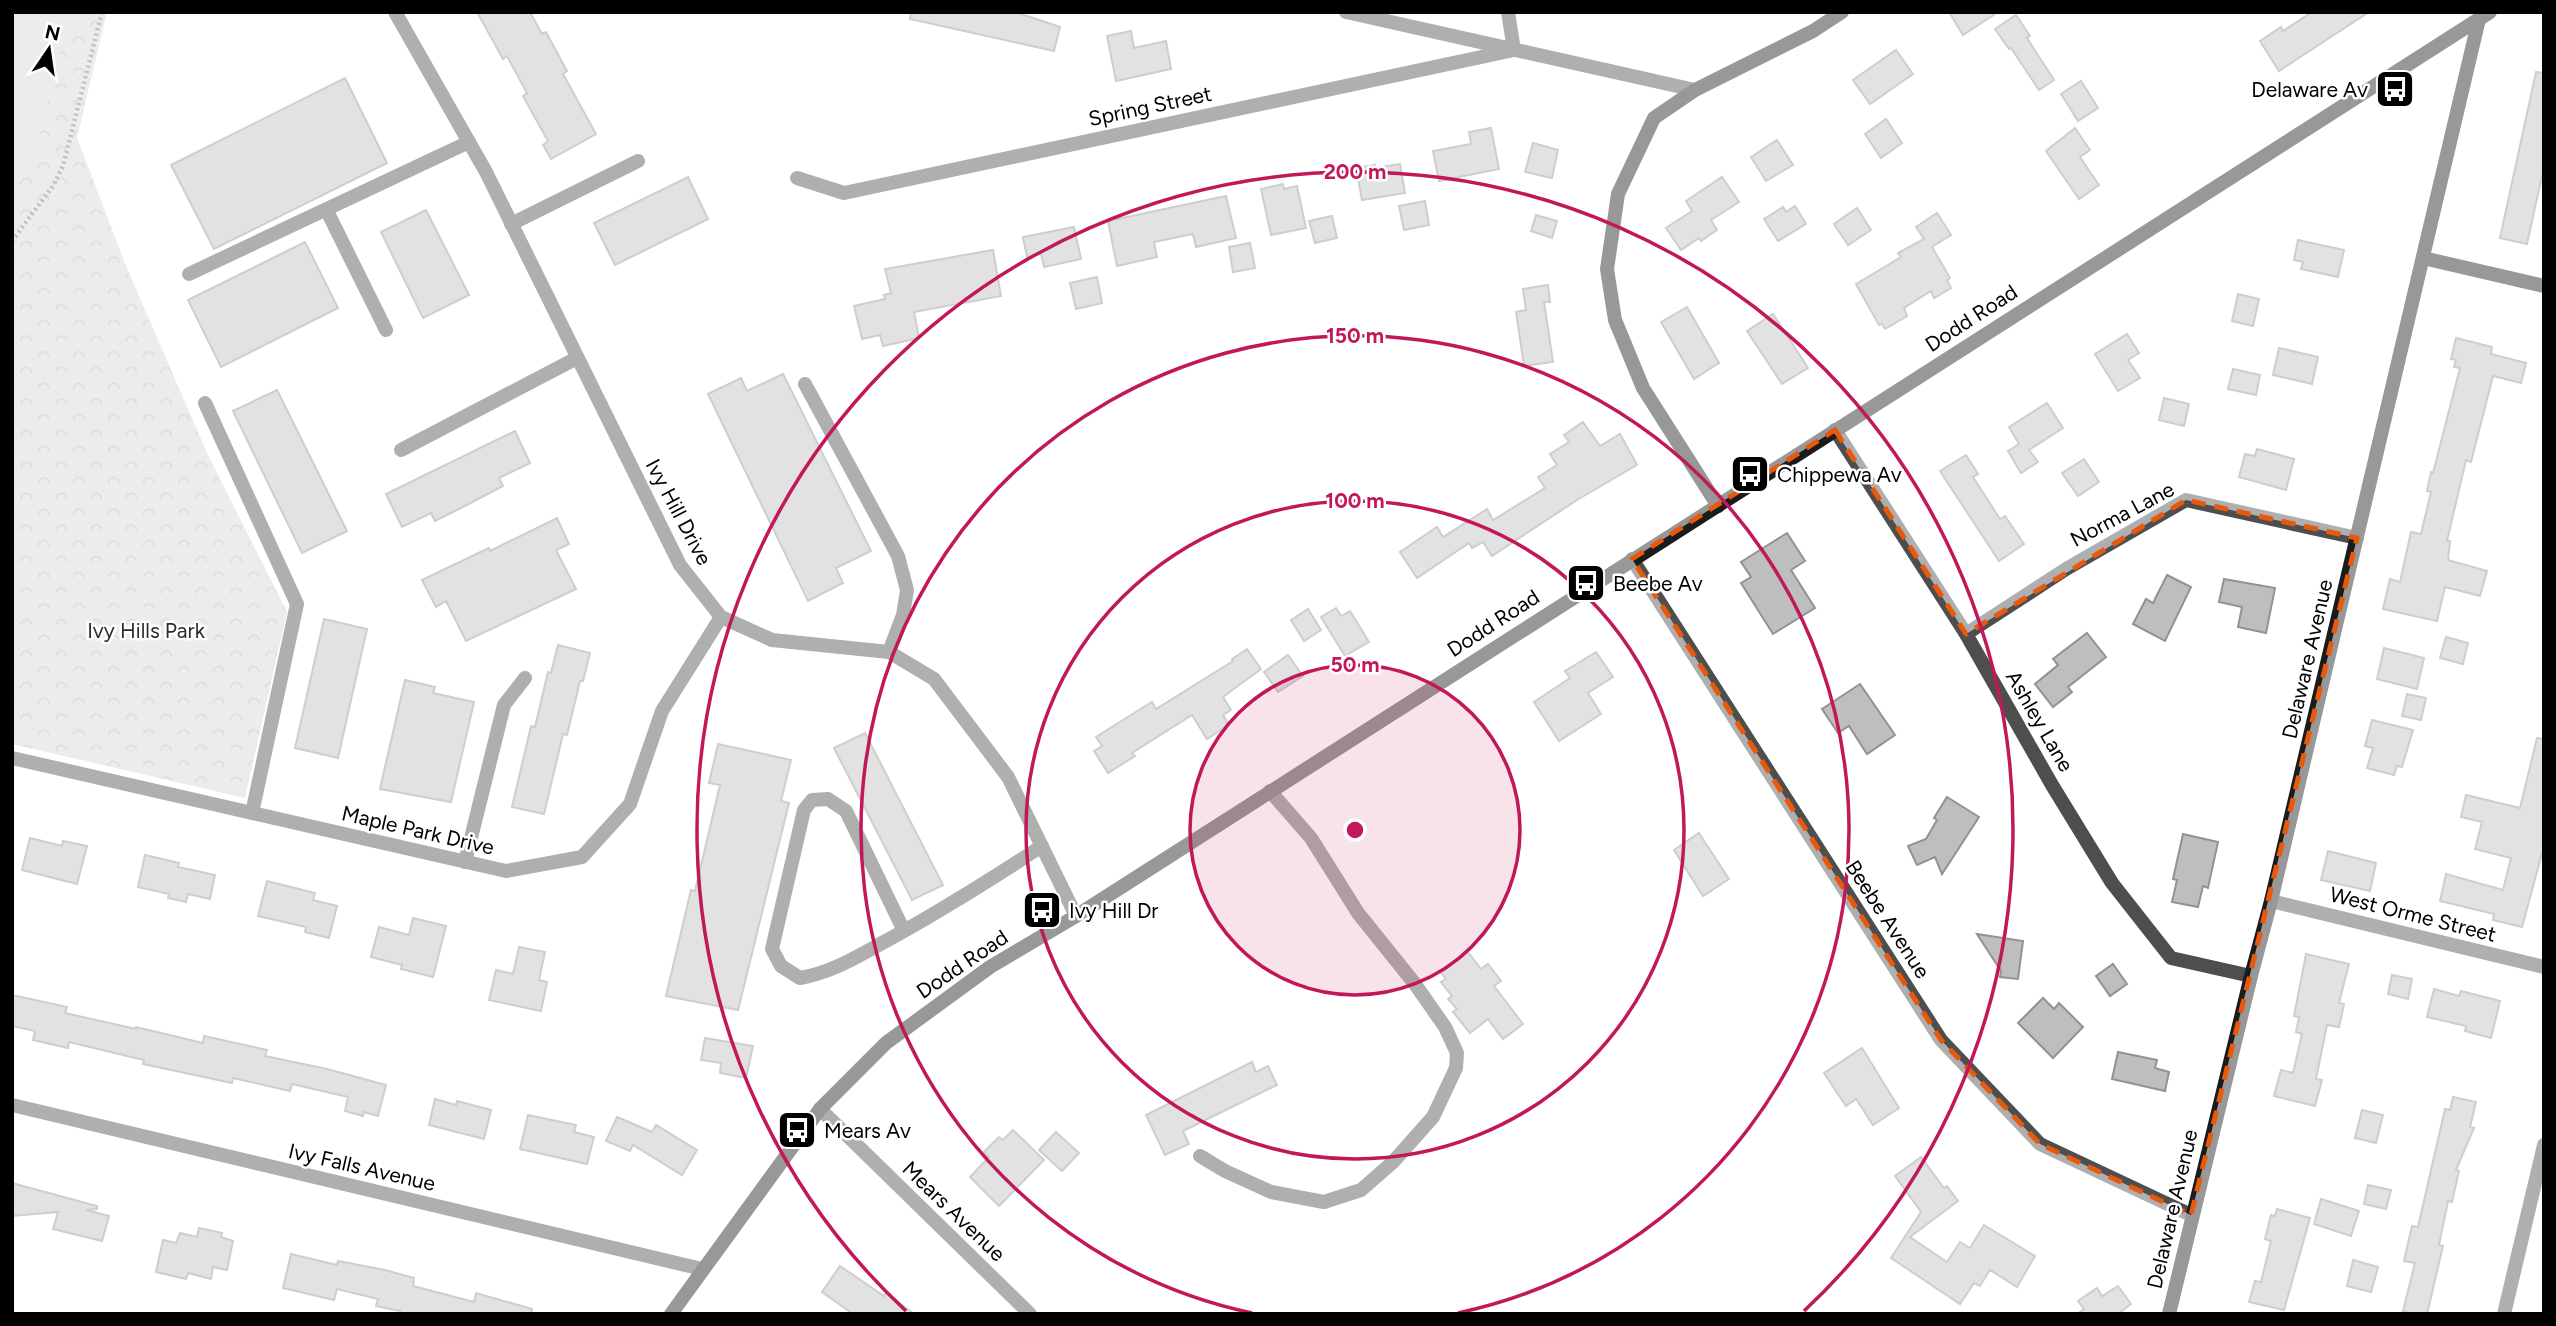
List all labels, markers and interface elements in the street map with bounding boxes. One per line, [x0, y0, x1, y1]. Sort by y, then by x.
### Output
north arrow [14, 14, 84, 84]
text: N [43, 20, 62, 46]
bus stop icon: Delaware Av [2374, 68, 2416, 110]
place label: Delaware Av [2251, 77, 2368, 102]
street label: Spring Street [1086, 81, 1214, 131]
text: 200 m [1324, 159, 1386, 184]
street label: Dodd Road [1920, 279, 2022, 357]
text: 150 m [1326, 323, 1384, 348]
bus stop icon: Chippewa Av [1729, 453, 1771, 495]
street label: Ivy Hill Drive [641, 455, 717, 569]
place label: Chippewa Av [1777, 462, 1902, 487]
street label: Norma Lane [2066, 476, 2178, 552]
text: 100 m [1325, 488, 1385, 513]
bus stop icon: Beebe Av [1565, 562, 1607, 604]
place label: Beebe Av [1613, 571, 1703, 596]
street label: Delaware Avenue [2277, 577, 2337, 741]
street label: Dodd Road [1442, 584, 1544, 662]
park label: Ivy Hills Park [87, 618, 206, 643]
text: 50 m [1330, 652, 1380, 677]
street label: Ashley Lane [2001, 666, 2079, 776]
street label: Maple Park Drive [339, 800, 497, 860]
centre of rings [1343, 818, 1367, 842]
street label: Beebe Avenue [1841, 855, 1935, 983]
street label: West Orme Street [2327, 881, 2499, 947]
bus stop icon: Ivy Hill Dr [1021, 889, 1063, 931]
place label: Ivy Hill Dr [1069, 898, 1158, 923]
street label: Dodd Road [912, 924, 1012, 1004]
bus stop icon: Mears Av [776, 1109, 818, 1151]
place label: Mears Av [824, 1118, 911, 1143]
street label: Delaware Avenue [2142, 1127, 2202, 1291]
street label: Ivy Falls Avenue [286, 1138, 438, 1196]
street label: Mears Avenue [897, 1156, 1011, 1266]

